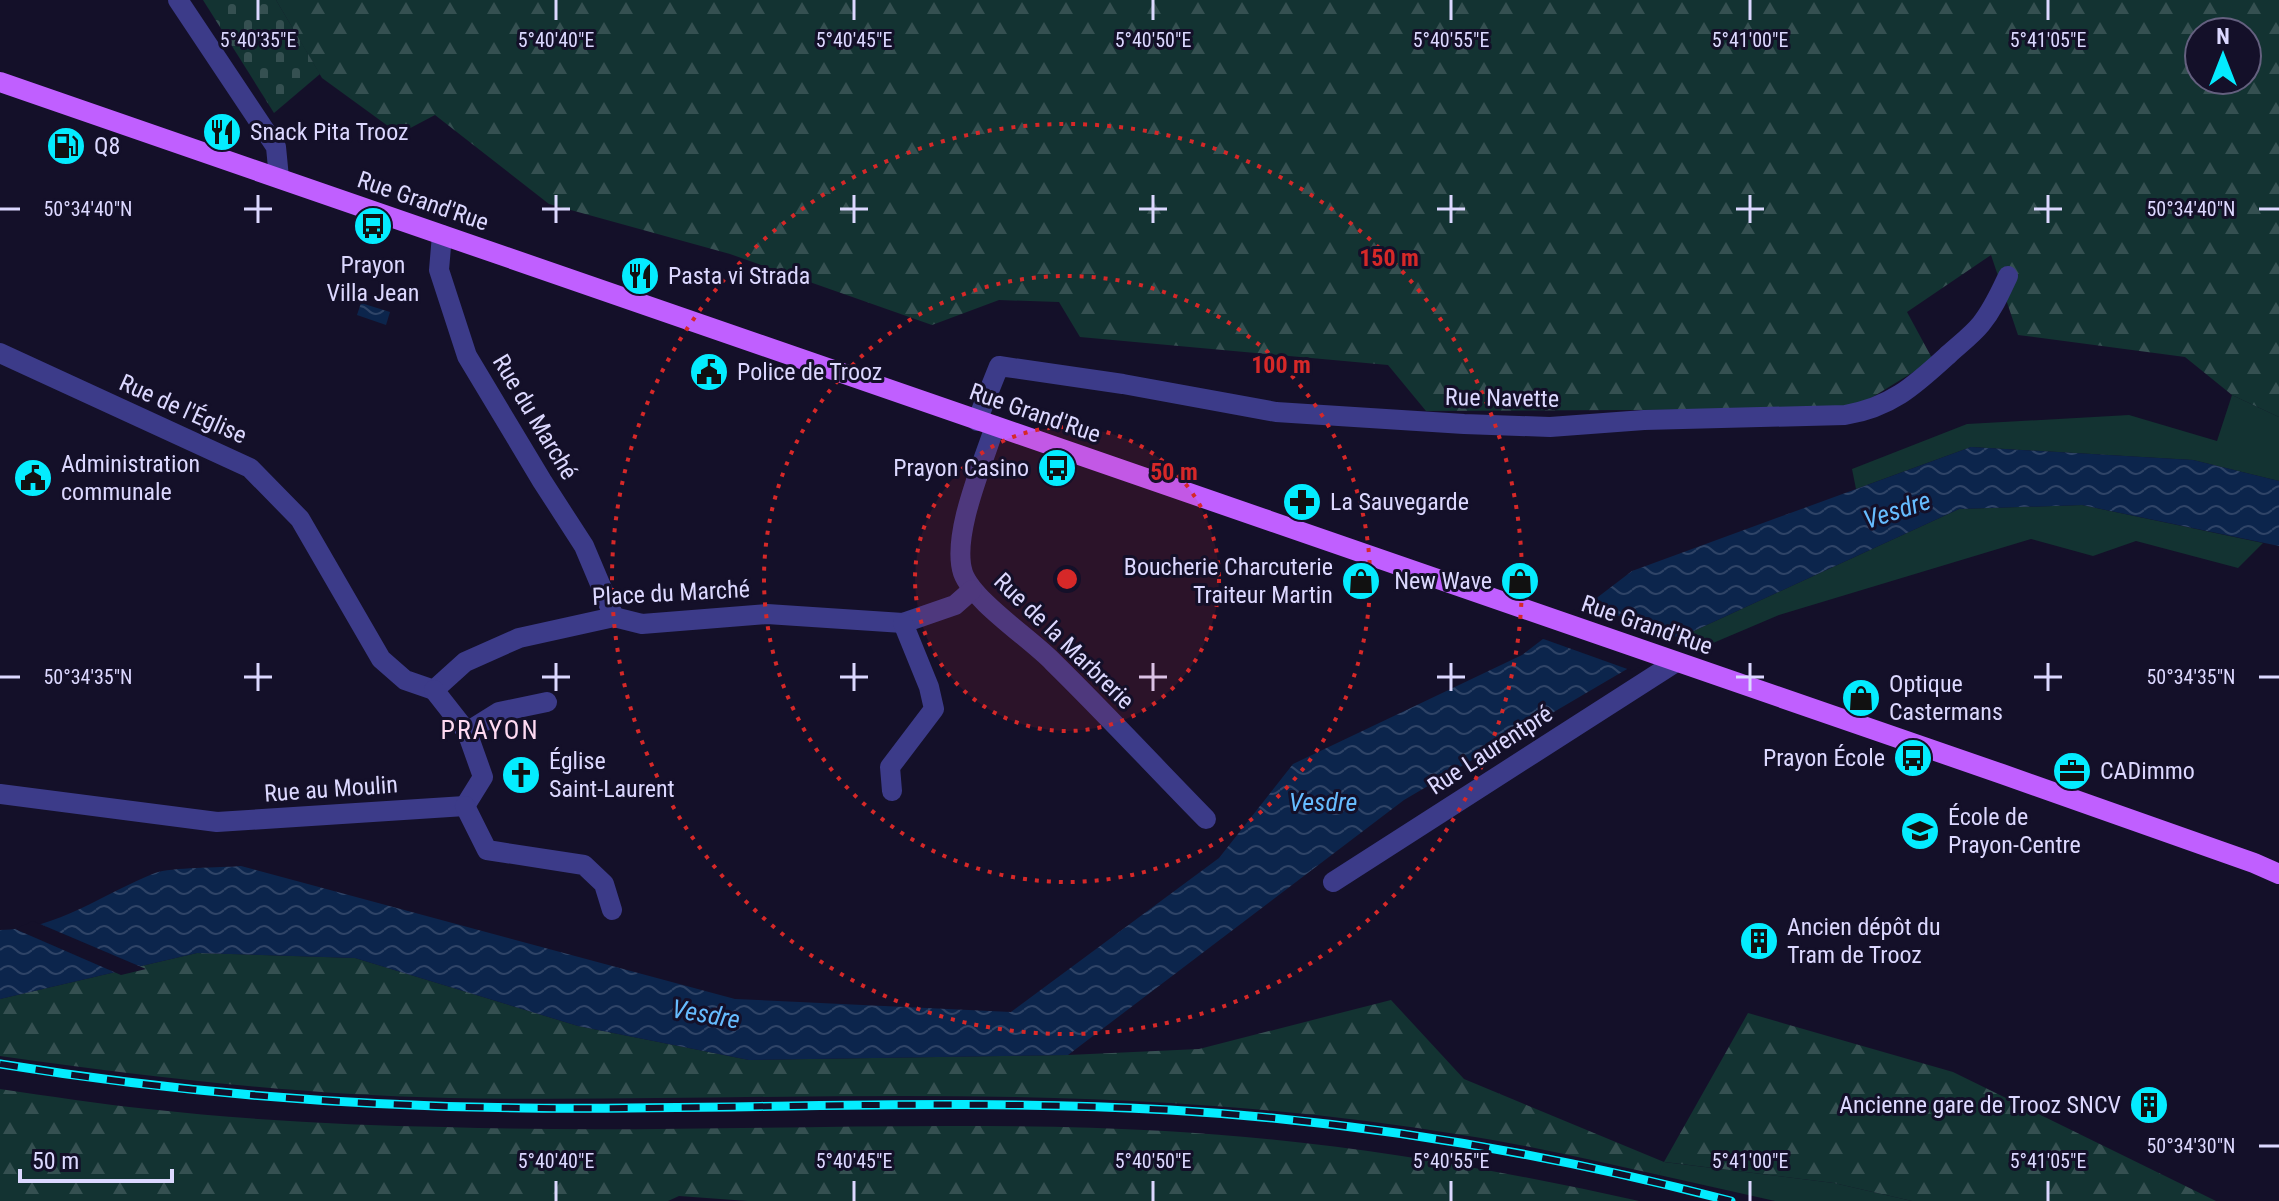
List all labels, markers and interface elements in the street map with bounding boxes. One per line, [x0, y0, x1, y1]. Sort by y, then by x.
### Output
north arrow [2183, 16, 2263, 96]
text: N [2216, 24, 2230, 49]
text: 5°40'35"E [220, 28, 296, 52]
text: 5°40'40"E [518, 28, 594, 52]
text: 5°40'45"E [816, 28, 892, 52]
text: 5°40'50"E [1115, 28, 1191, 52]
text: 5°40'55"E [1413, 28, 1489, 52]
text: 5°41'00"E [1712, 28, 1788, 52]
text: 5°41'05"E [2010, 28, 2086, 52]
restaurant icon: Snack Pita Trooz [201, 111, 243, 153]
place label: Snack Pita Trooz [250, 118, 409, 146]
fuel station icon: Q8 [45, 125, 87, 167]
place label: Q8 [94, 132, 120, 160]
street label: Rue Grand'Rue [354, 165, 492, 237]
text: 50°34'40"N [43, 197, 133, 221]
text: 50°34'40"N [2146, 197, 2236, 221]
bus stop icon: Prayon Villa Jean [352, 205, 394, 247]
text: 150 m [1359, 244, 1419, 272]
place label: Prayon Villa Jean [327, 251, 419, 307]
restaurant icon: Pasta vi Strada [619, 255, 661, 297]
place label: Pasta vi Strada [668, 262, 810, 290]
street label: Rue du Marché [487, 349, 583, 485]
public building icon: Police de Trooz [688, 351, 730, 393]
text: 100 m [1251, 351, 1311, 379]
place label: Police de Trooz [737, 358, 882, 386]
street label: Rue de l'Église [115, 369, 251, 449]
street label: Rue Grand'Rue [966, 377, 1104, 449]
street label: Rue Navette [1445, 383, 1559, 413]
bus stop icon: Prayon Casino [1036, 447, 1078, 489]
place label: Administration communale [61, 450, 200, 506]
place label: Prayon Casino [893, 454, 1029, 482]
public building icon: Administration communale [12, 457, 54, 499]
text: 50 m [1150, 458, 1198, 486]
pharmacy icon: La Sauvegarde [1281, 481, 1323, 523]
water label: Vesdre [1860, 485, 1934, 535]
place label: La Sauvegarde [1330, 488, 1469, 516]
place label: Boucherie Charcuterie Traiteur Martin [1124, 553, 1333, 609]
shop icon: Boucherie Charcuterie Traiteur Martin [1340, 560, 1382, 602]
shop icon: New Wave [1499, 560, 1541, 602]
centre of rings [1053, 565, 1081, 593]
street label: Rue de la Marbrerie [988, 567, 1140, 715]
place label: New Wave [1394, 567, 1492, 595]
street label: Place du Marché [591, 575, 751, 611]
street label: Rue Grand'Rue [1578, 589, 1716, 661]
text: 50°34'35"N [43, 665, 133, 689]
text: 50°34'35"N [2146, 665, 2236, 689]
place label: Optique Castermans [1889, 670, 2003, 726]
shop icon: Optique Castermans [1840, 677, 1882, 719]
street label: Rue Laurentpré [1422, 699, 1558, 801]
district label: PRAYON [440, 715, 540, 745]
bus stop icon: Prayon École [1892, 737, 1934, 779]
place label: Prayon École [1763, 744, 1885, 772]
place label: Église Saint-Laurent [549, 747, 675, 803]
office icon: CADimmo [2051, 750, 2093, 792]
church icon: Église Saint-Laurent [500, 754, 542, 796]
place label: CADimmo [2100, 757, 2195, 785]
street label: Rue au Moulin [263, 770, 399, 808]
water label: Vesdre [1289, 787, 1357, 817]
place label: École de Prayon-Centre [1948, 803, 2081, 859]
school or university icon: École de Prayon-Centre [1899, 810, 1941, 852]
place label: Ancien dépôt du Tram de Trooz [1787, 913, 1941, 969]
building icon: Ancien dépôt du Tram de Trooz [1738, 920, 1780, 962]
water label: Vesdre [670, 993, 742, 1035]
building icon: Ancienne gare de Trooz SNCV [2128, 1084, 2170, 1126]
place label: Ancienne gare de Trooz SNCV [1839, 1091, 2121, 1119]
scale bar [20, 1133, 172, 1183]
text: 50°34'30"N [2146, 1134, 2236, 1158]
text: 50 m [32, 1147, 79, 1175]
text: 5°40'40"E [518, 1149, 594, 1173]
text: 5°40'45"E [816, 1149, 892, 1173]
text: 5°40'50"E [1115, 1149, 1191, 1173]
text: 5°40'55"E [1413, 1149, 1489, 1173]
text: 5°41'00"E [1712, 1149, 1788, 1173]
text: 5°41'05"E [2010, 1149, 2086, 1173]

